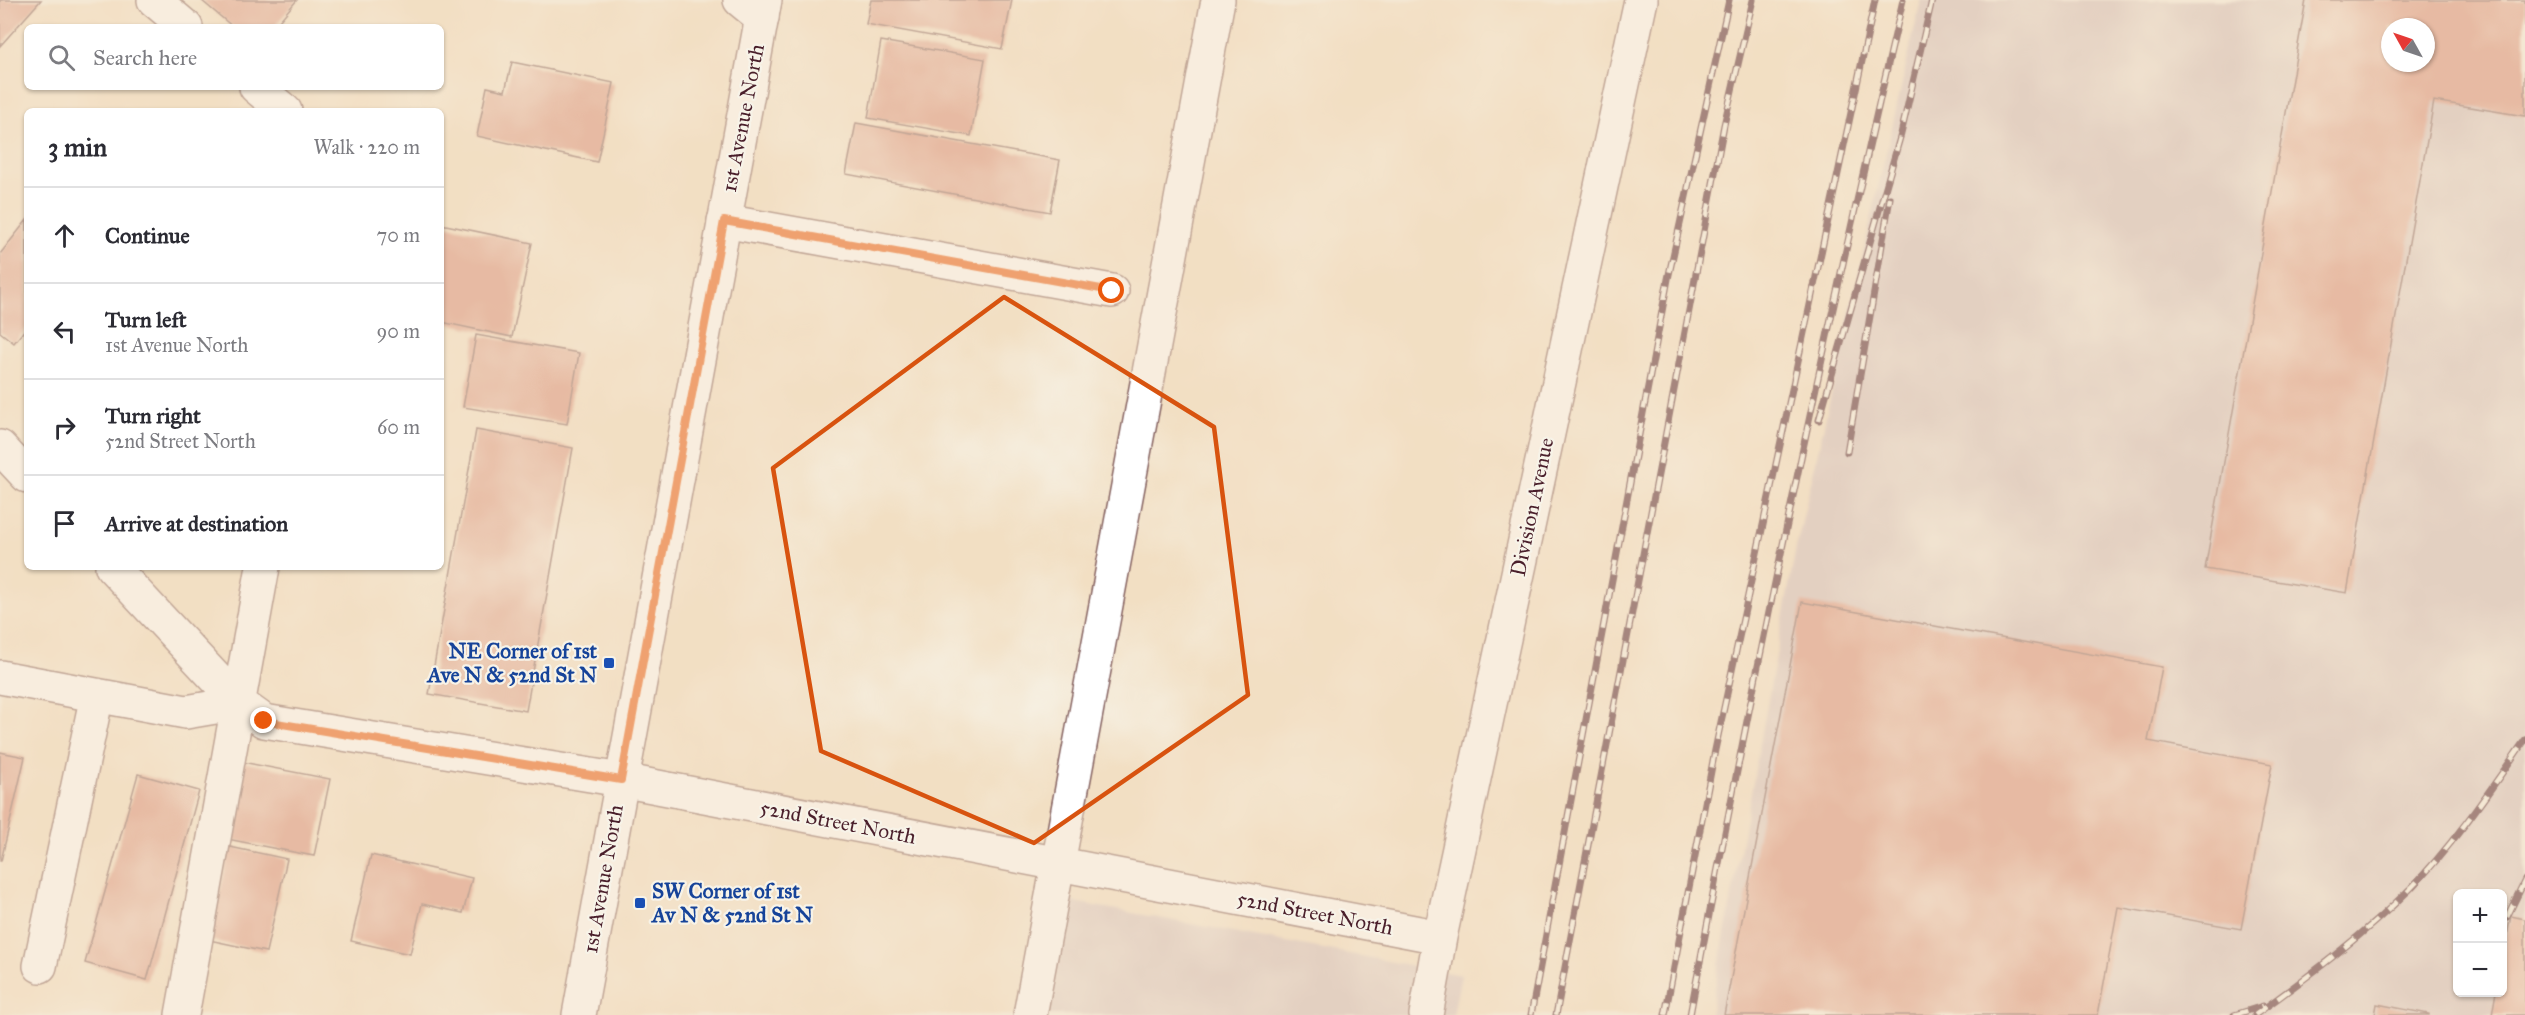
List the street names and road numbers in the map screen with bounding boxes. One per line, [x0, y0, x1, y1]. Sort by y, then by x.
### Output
street label: 1st Avenue North [716, 41, 770, 194]
street label: Division Avenue [1505, 435, 1559, 579]
street label: 52nd Street North [758, 794, 919, 850]
street label: 1st Avenue North [577, 802, 629, 955]
street label: 52nd Street North [1235, 885, 1396, 941]

